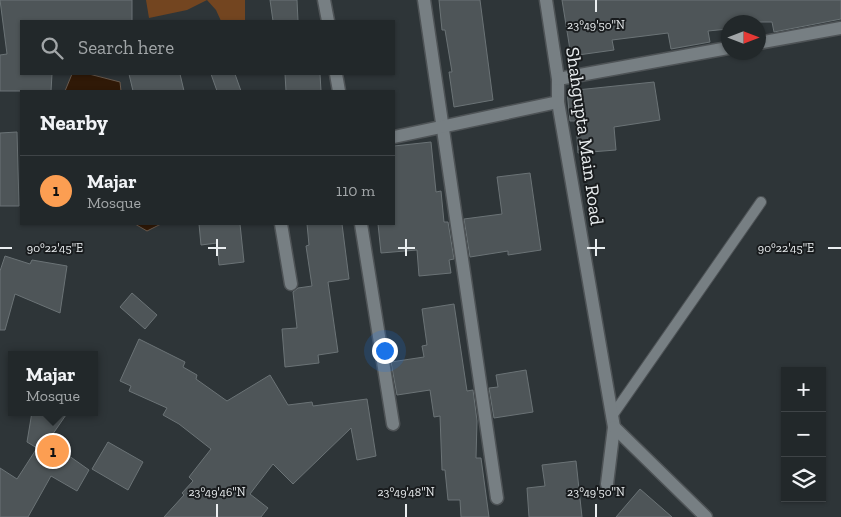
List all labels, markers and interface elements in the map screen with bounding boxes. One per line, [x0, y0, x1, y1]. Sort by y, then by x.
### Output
north arrow [721, 15, 766, 60]
text: 23°49'50"N [567, 18, 625, 32]
search box [20, 20, 395, 75]
icon: search [38, 34, 66, 62]
text: Search here [78, 36, 174, 59]
street label: Shahgupta Main Road [561, 45, 609, 227]
text: Nearby [40, 110, 108, 135]
text: Majar [87, 170, 137, 193]
text: 1 [53, 181, 59, 200]
text: 110 m [336, 181, 375, 200]
text: Mosque [87, 193, 141, 212]
text: 90°22'45"E [27, 241, 83, 255]
text: 90°22'45"E [758, 241, 814, 255]
your location [372, 338, 398, 364]
popup [8, 351, 98, 416]
text: Majar [26, 363, 76, 386]
map controls [781, 367, 826, 502]
button: + [781, 367, 826, 412]
text: Mosque [26, 386, 80, 405]
button: − [781, 412, 826, 457]
pin: 1 [37, 432, 69, 470]
button: layers [781, 457, 826, 502]
text: 23°49'46"N [188, 485, 246, 499]
text: 23°49'48"N [377, 485, 435, 499]
text: 23°49'50"N [567, 485, 625, 499]

